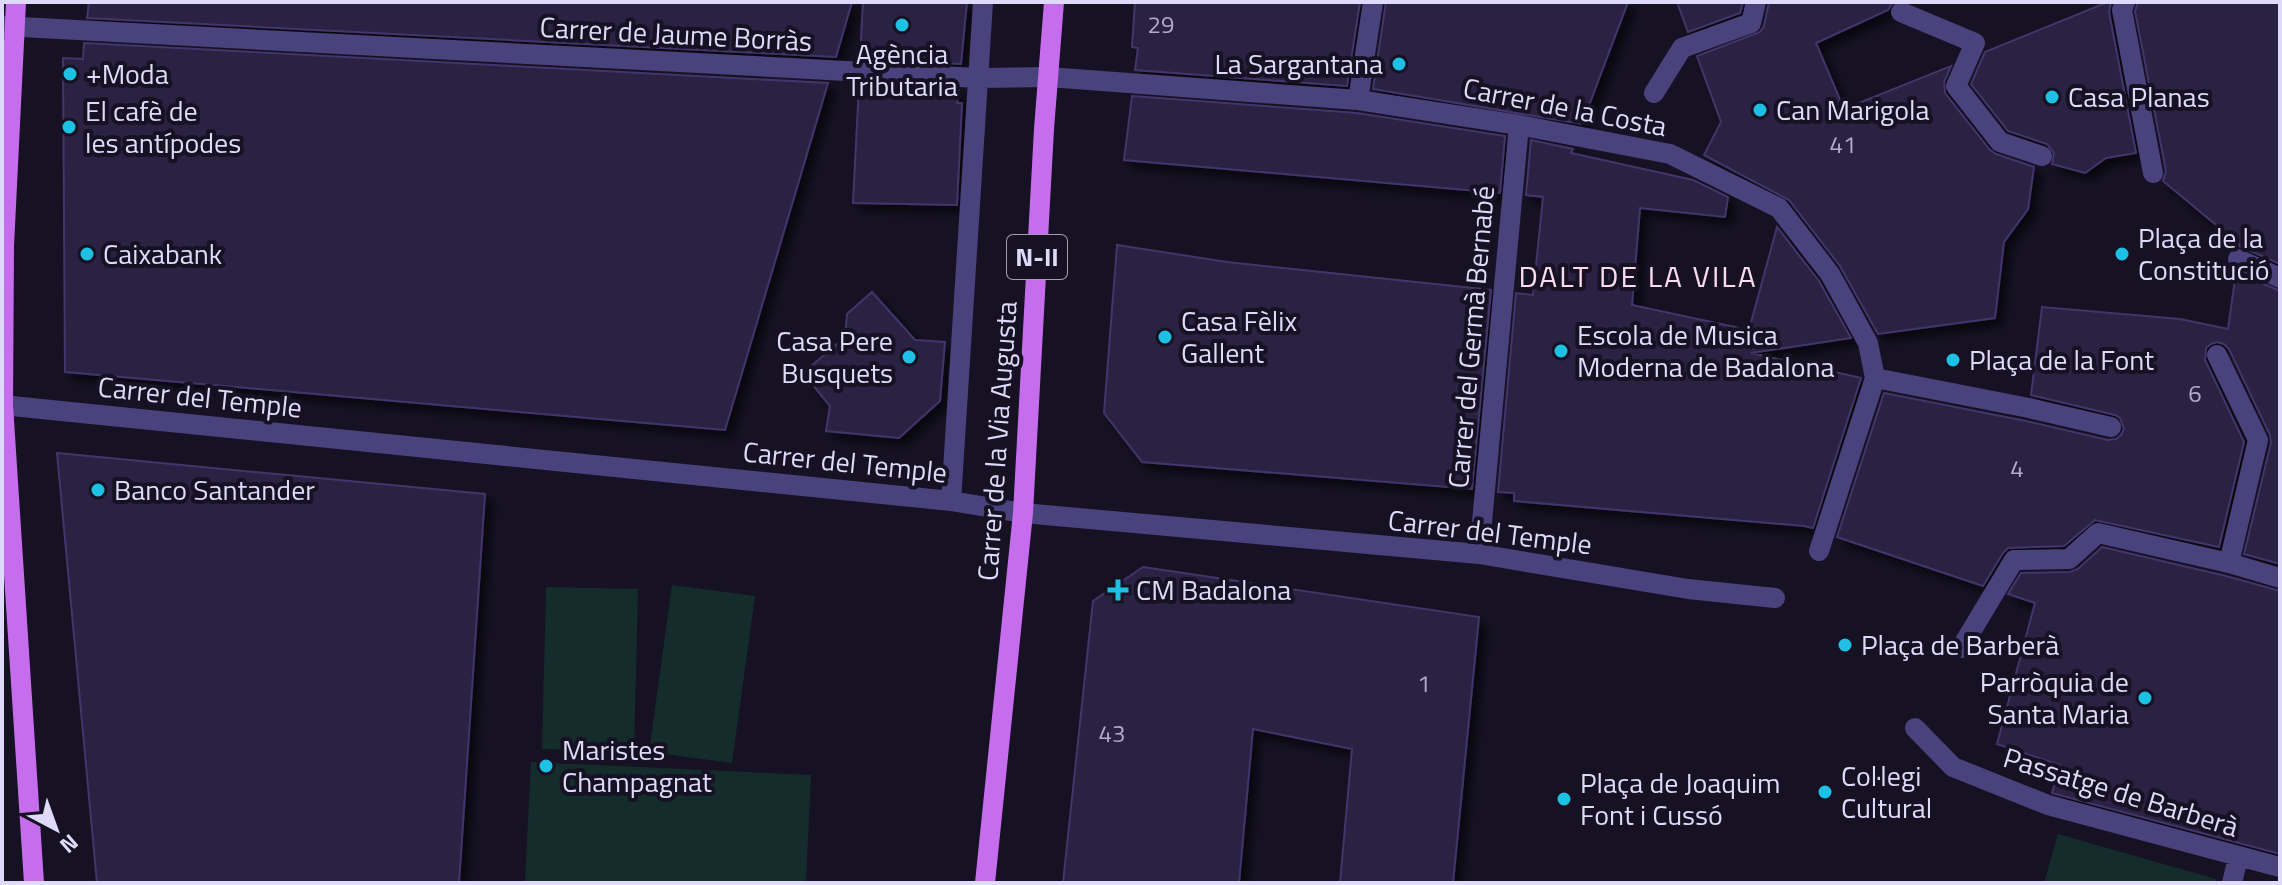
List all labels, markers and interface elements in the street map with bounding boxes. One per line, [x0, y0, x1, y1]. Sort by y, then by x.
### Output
street label: Carrer de Jaume Borràs [539, 5, 813, 62]
house number: 29 [1148, 6, 1174, 42]
marker: Agència Tributaria [893, 16, 911, 34]
place label: Agència Tributaria [846, 32, 958, 107]
place label: La Sargantana [1214, 42, 1383, 85]
place label: +Moda [86, 52, 169, 95]
marker: La Sargantana [1390, 55, 1408, 73]
marker: +Moda [61, 65, 79, 83]
street label: Carrer de la Costa [1460, 66, 1671, 147]
place label: Casa Planas [2068, 75, 2210, 118]
place label: Can Marigola [1776, 88, 1930, 131]
marker: Casa Planas [2043, 88, 2061, 106]
place label: El cafè de les antípodes [85, 89, 241, 164]
marker: Can Marigola [1751, 101, 1769, 119]
marker: El cafè de les antípodes [60, 118, 78, 136]
house number: 41 [1830, 126, 1856, 162]
street label: Carrer del Germà Bernabé [1436, 184, 1505, 490]
place label: Plaça de la Constitució [2138, 216, 2270, 291]
place label: Caixabank [103, 232, 222, 275]
road number: N-II [1007, 235, 1067, 279]
marker: Caixabank [78, 245, 96, 263]
marker: Plaça de la Constitució [2113, 245, 2131, 263]
district label: DALT DE LA VILA [1518, 253, 1758, 299]
place label: Casa Fèlix Gallent [1181, 299, 1297, 374]
street label: Carrer de la Via Augusta [965, 300, 1028, 582]
place label: Escola de Musica Moderna de Badalona [1577, 313, 1835, 388]
place label: Casa Pere Busquets [776, 319, 893, 394]
marker: Casa Fèlix Gallent [1156, 328, 1174, 346]
place label: Plaça de la Font [1969, 338, 2154, 381]
marker: Escola de Musica Moderna de Badalona [1552, 342, 1570, 360]
marker: Casa Pere Busquets [900, 348, 918, 366]
marker: Plaça de la Font [1944, 351, 1962, 369]
street label: Carrer del Temple [96, 364, 304, 429]
house number: 6 [2188, 375, 2202, 411]
street label: Carrer del Temple [741, 429, 949, 494]
house number: 4 [2010, 450, 2024, 486]
place label: Banco Santander [114, 468, 315, 511]
marker: Banco Santander [89, 481, 107, 499]
street label: Carrer del Temple [1386, 498, 1594, 565]
place label: CM Badalona [1136, 568, 1291, 611]
marker: CM Badalona [1107, 579, 1129, 601]
place label: Plaça de Barberà [1861, 623, 2059, 666]
marker: Plaça de Barberà [1836, 636, 1854, 654]
place label: Parròquia de Santa Maria [1980, 660, 2129, 735]
house number: 1 [1417, 665, 1431, 701]
marker: Parròquia de Santa Maria [2136, 689, 2154, 707]
house number: 43 [1099, 715, 1125, 751]
place label: Maristes Champagnat [562, 728, 712, 803]
street label: Passatge de Barberà [1998, 735, 2244, 848]
place label: Col·legi Cultural [1841, 754, 1932, 829]
marker: Maristes Champagnat [537, 757, 555, 775]
place label: Plaça de Joaquim Font i Cussó [1580, 761, 1781, 836]
marker: Col·legi Cultural [1816, 783, 1834, 801]
north arrow [16, 789, 96, 869]
marker: Plaça de Joaquim Font i Cussó [1555, 790, 1573, 808]
text: N [52, 826, 86, 862]

